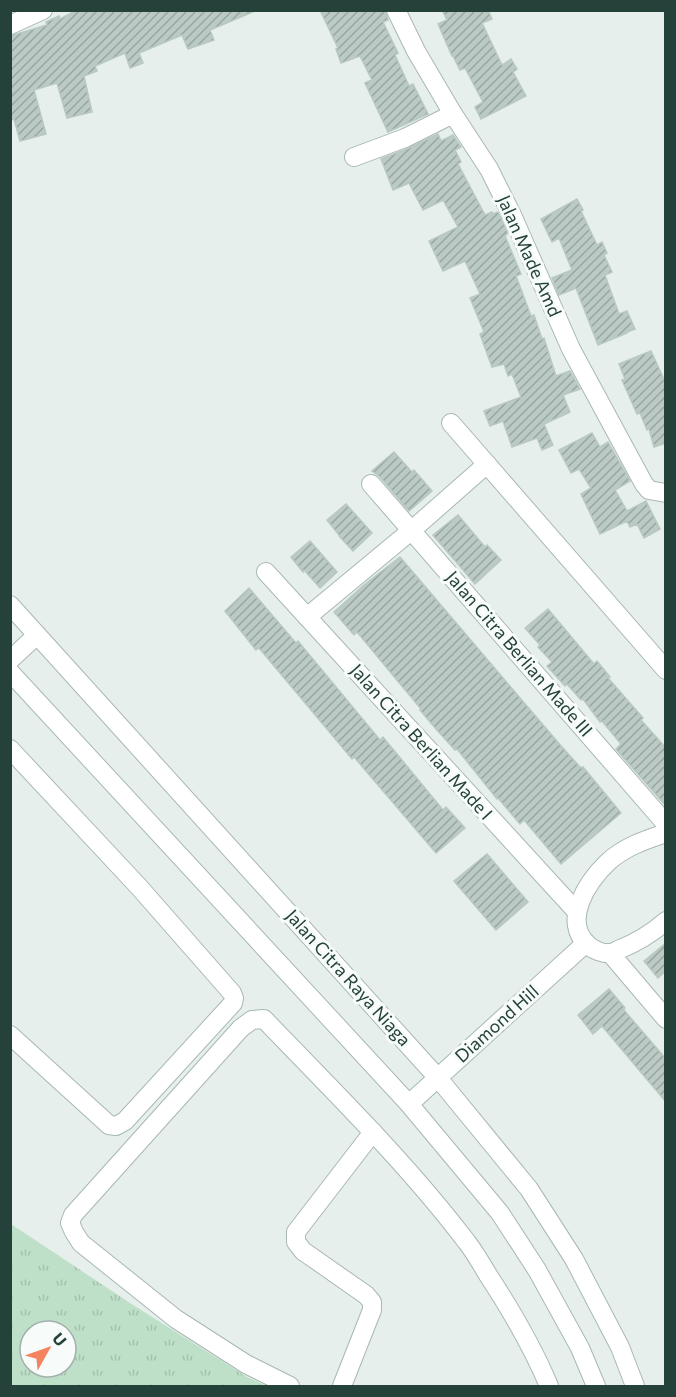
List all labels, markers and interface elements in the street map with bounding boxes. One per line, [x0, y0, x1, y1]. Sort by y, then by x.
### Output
street label: Jalan Made Amd [493, 191, 567, 320]
street label: Jalan Citra Berlian Made III [442, 566, 598, 741]
street label: Jalan Citra Berlian Made I [346, 659, 498, 824]
street label: Jalan Citra Raya Niaga [282, 904, 416, 1050]
street label: Diamond Hill [450, 980, 543, 1067]
north arrow [18, 1319, 78, 1379]
text: U [49, 1328, 71, 1350]

